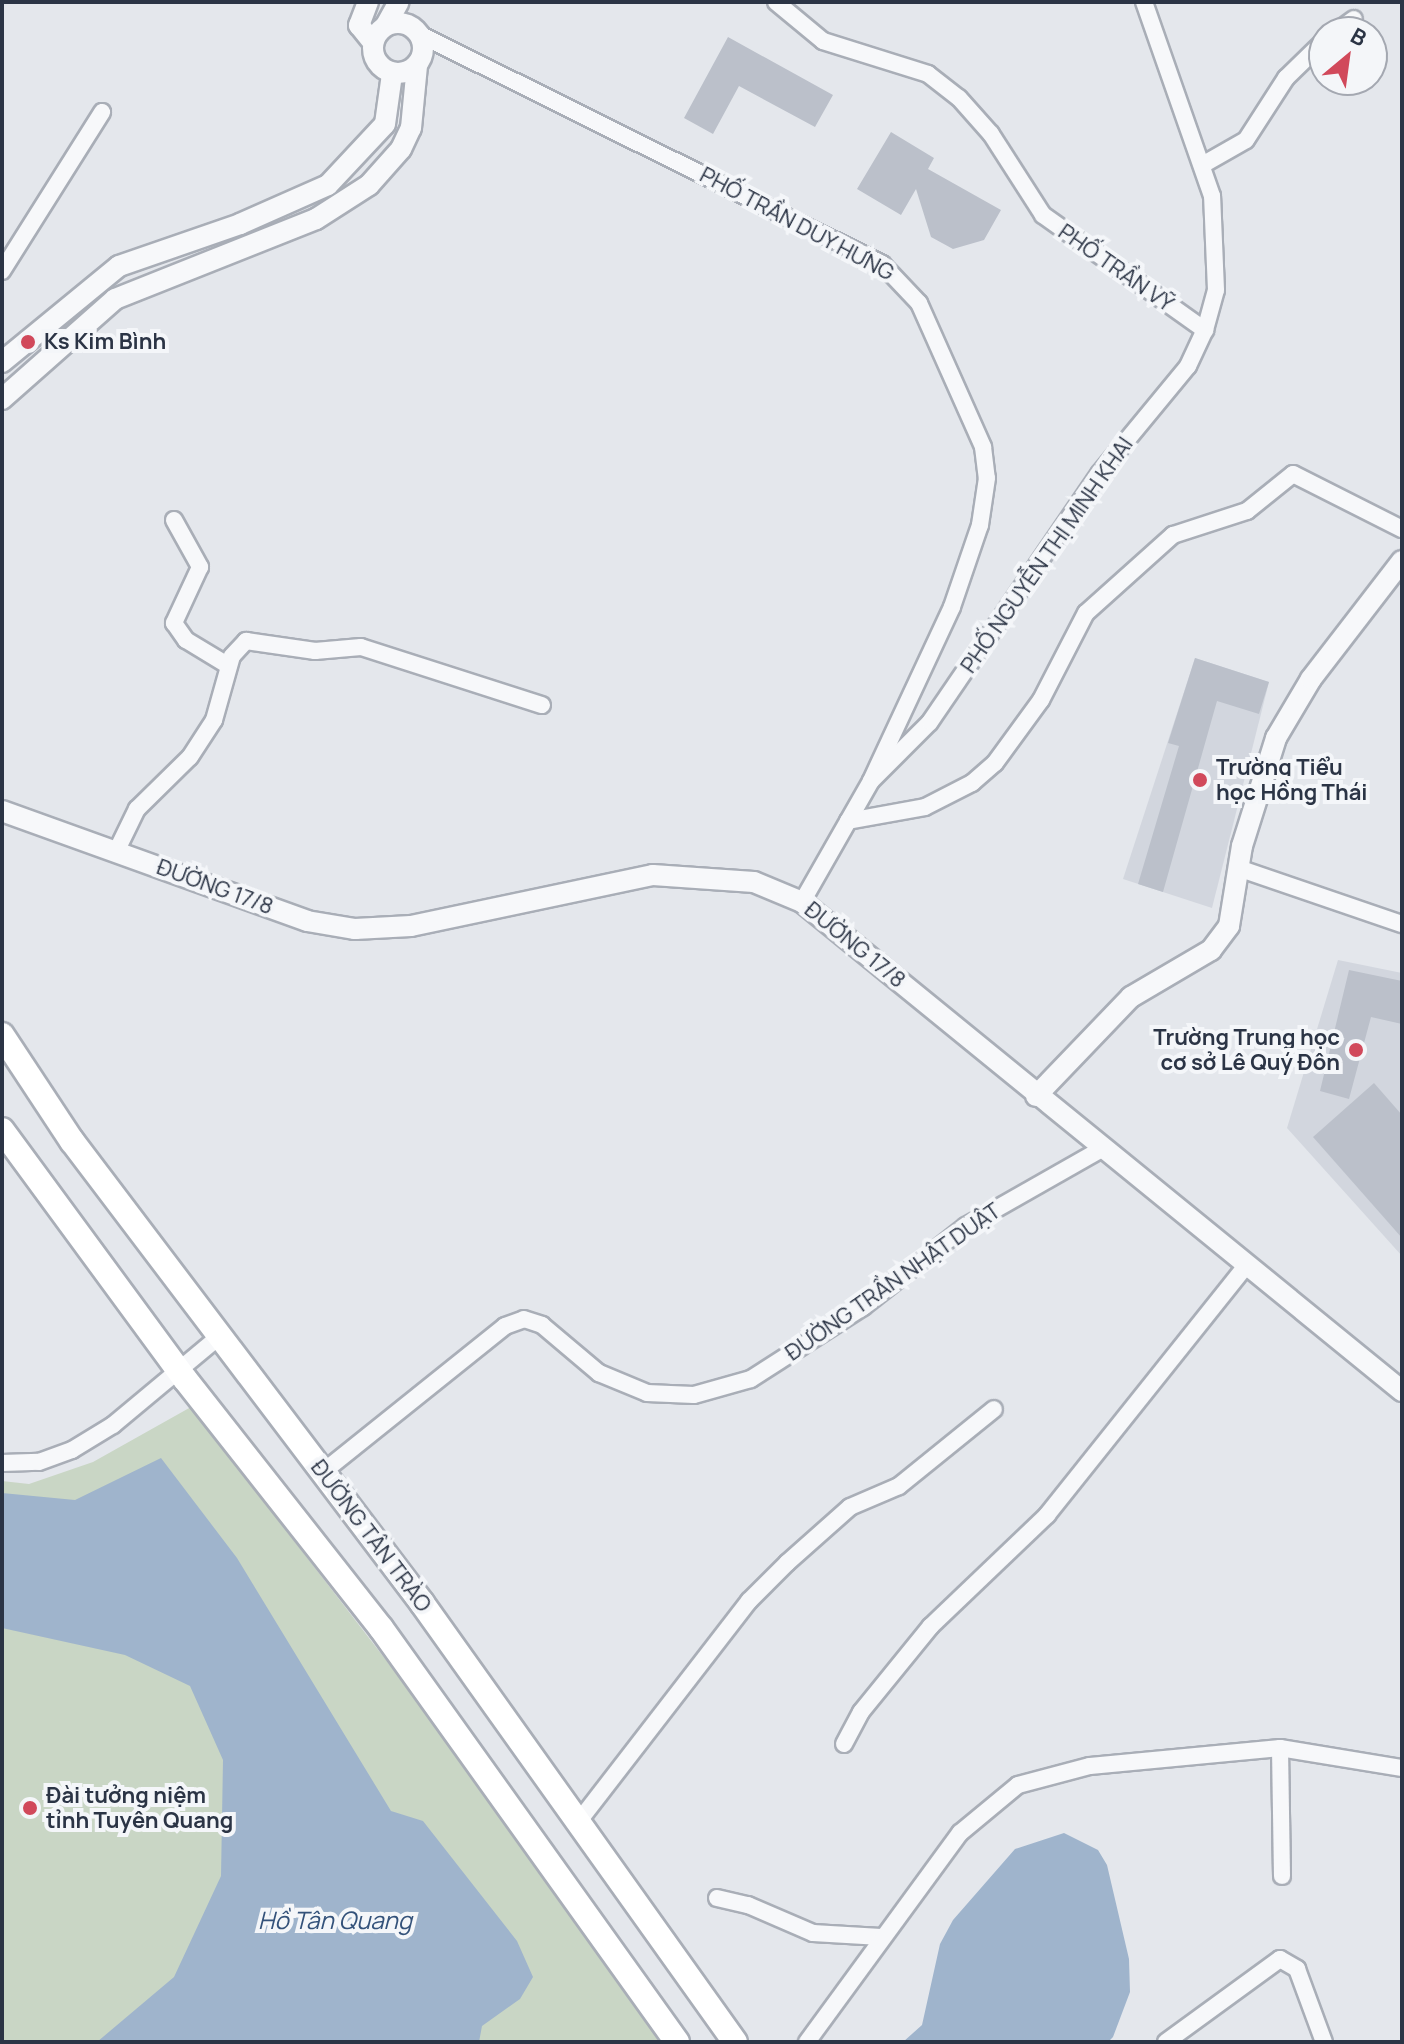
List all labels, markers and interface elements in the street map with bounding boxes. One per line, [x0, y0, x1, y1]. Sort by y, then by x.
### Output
north arrow [1308, 16, 1388, 96]
text: B [1345, 20, 1372, 53]
street label: PHỐ TRẦN DUY HƯNG [695, 161, 899, 287]
street label: PHỐ TRẦN VỸ [1053, 219, 1179, 317]
place label: Ks Kim Bình [44, 329, 166, 355]
marker: Ks Kim Bình [19, 333, 37, 351]
street label: PHỐ NGUYỄN THỊ MINH KHAI [955, 432, 1139, 678]
place label: Trường Tiểu học Hồng Thái [1216, 754, 1368, 806]
marker: Trường Tiểu học Hồng Thái [1191, 771, 1209, 789]
street label: ĐƯỜNG 17/8 [153, 854, 277, 920]
street label: ĐƯỜNG 17/8 [799, 896, 911, 994]
place label: Trường Trung học cơ sở Lê Quý Đôn [1153, 1024, 1340, 1076]
marker: Trường Trung học cơ sở Lê Quý Đôn [1347, 1041, 1365, 1059]
street label: ĐƯỜNG TRẦN NHẬT DUẬT [780, 1198, 1006, 1366]
street label: ĐƯỜNG TÂN TRÀO [305, 1455, 437, 1617]
place label: Đài tưởng niệm tỉnh Tuyên Quang [46, 1782, 233, 1834]
marker: Đài tưởng niệm tỉnh Tuyên Quang [21, 1799, 39, 1817]
water label: Hồ Tân Quang [258, 1906, 412, 1934]

